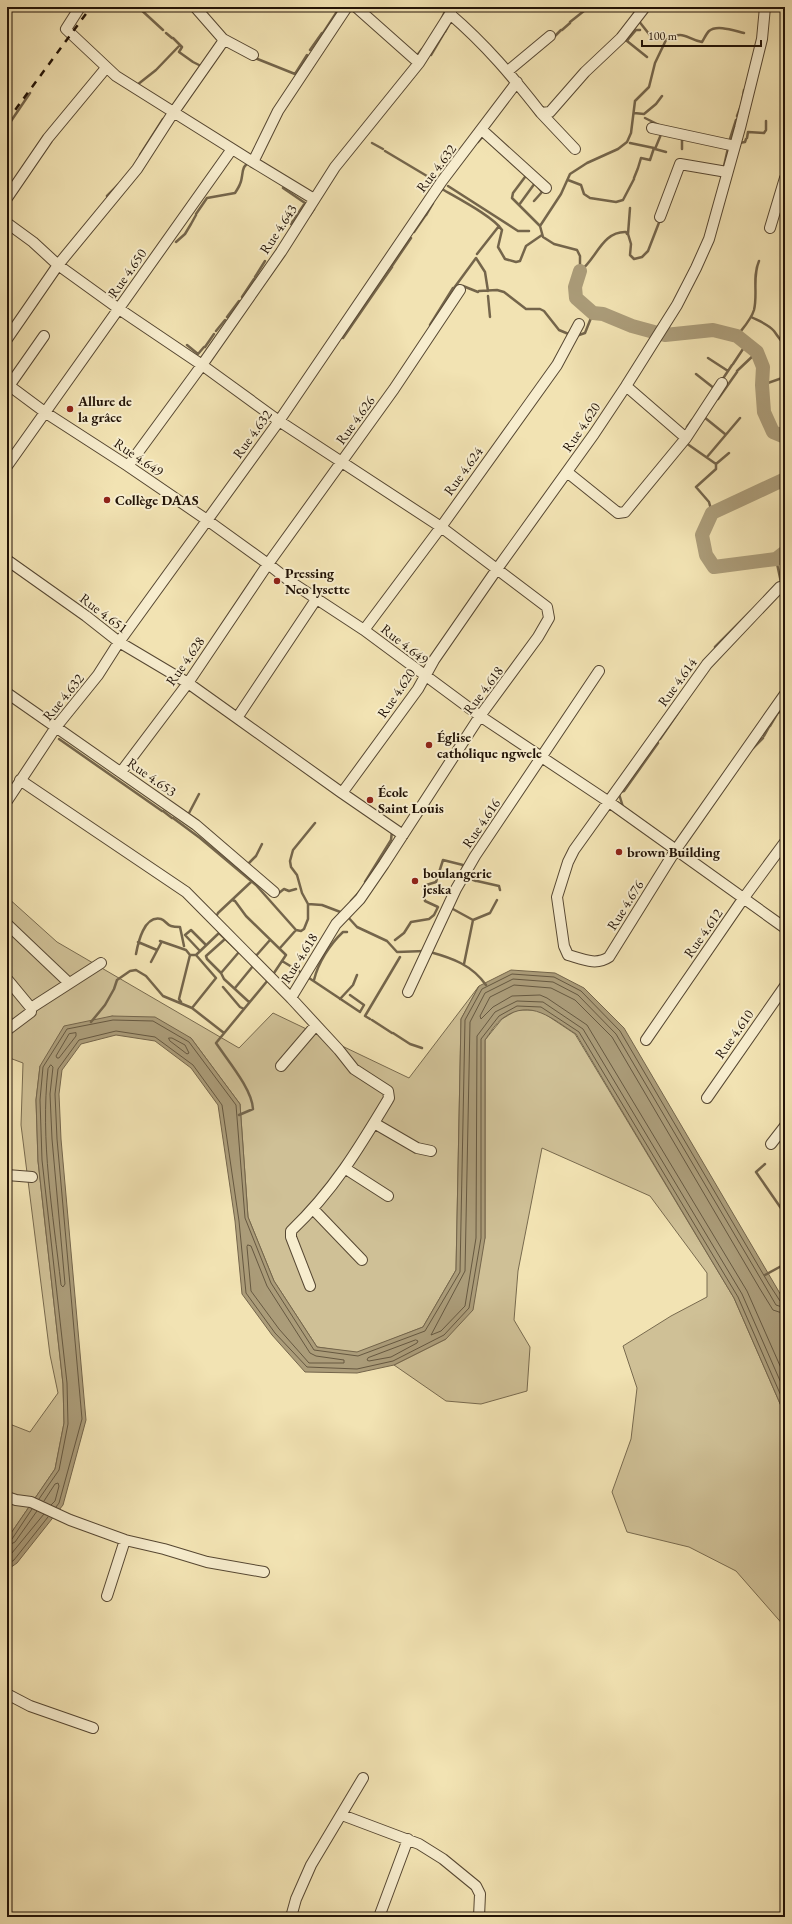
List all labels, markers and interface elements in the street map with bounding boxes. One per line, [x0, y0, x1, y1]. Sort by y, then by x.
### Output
scale bar [642, 22, 761, 48]
text: 100 m [648, 28, 678, 44]
street label: Rue 4.632 [412, 140, 460, 196]
street label: Rue 4.643 [255, 201, 301, 257]
street label: Rue 4.650 [104, 245, 151, 301]
place label: Allure de la grâce [77, 392, 132, 426]
street label: Rue 4.626 [331, 392, 379, 448]
street label: Rue 4.620 [558, 399, 604, 455]
marker: Allure de la grâce [65, 404, 75, 414]
street label: Rue 4.632 [228, 406, 276, 462]
street label: Rue 4.649 [111, 434, 167, 480]
street label: Rue 4.624 [439, 443, 487, 499]
place label: Collège DAAS [115, 491, 199, 509]
marker: Collège DAAS [102, 495, 112, 505]
place label: Pressing Neo lysette [285, 564, 350, 598]
marker: Pressing Neo lysette [272, 576, 282, 586]
street label: Rue 4.651 [76, 589, 132, 637]
street label: Rue 4.649 [377, 620, 433, 668]
street label: Rue 4.628 [162, 633, 209, 689]
street label: Rue 4.614 [653, 654, 701, 710]
street label: Rue 4.618 [459, 662, 507, 718]
street label: Rue 4.620 [373, 665, 419, 721]
street label: Rue 4.632 [38, 669, 88, 724]
place label: Église catholique ngwele [437, 728, 542, 762]
marker: Église catholique ngwele [424, 740, 434, 750]
street label: Rue 4.653 [124, 754, 180, 801]
place label: École Saint Louis [378, 783, 444, 817]
marker: École Saint Louis [365, 795, 375, 805]
street label: Rue 4.616 [458, 795, 504, 851]
place label: brown Building [627, 843, 721, 861]
marker: brown Building [614, 847, 624, 857]
place label: boulangerie jeska [422, 864, 492, 898]
marker: boulangerie jeska [410, 876, 420, 886]
street label: Rue 4.676 [603, 876, 648, 933]
street label: Rue 4.612 [680, 905, 727, 961]
street label: Rue 4.618 [277, 929, 322, 986]
street label: Rue 4.610 [711, 1006, 758, 1062]

